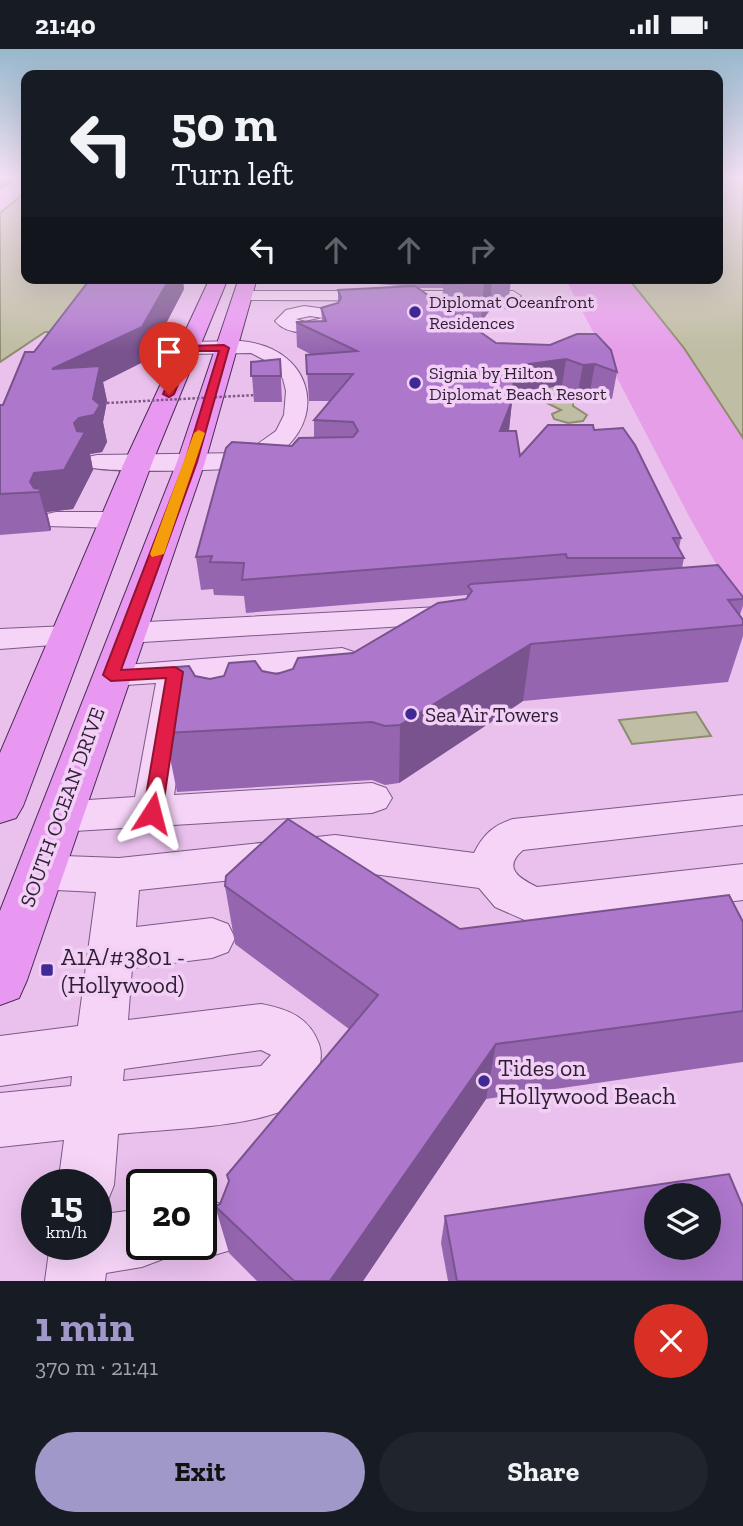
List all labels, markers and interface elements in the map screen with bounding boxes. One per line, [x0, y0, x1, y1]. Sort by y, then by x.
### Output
text: 21:40 [35, 9, 96, 41]
text: 50 m [171, 95, 277, 154]
icon: left [56, 98, 147, 189]
text: Turn left [171, 155, 293, 193]
icon: left [244, 231, 282, 269]
icon: ahead [317, 231, 355, 269]
icon: ahead [390, 231, 428, 269]
icon: right [463, 231, 501, 269]
place label: Diplomat Oceanfront Residences [429, 291, 594, 334]
marker: Diplomat Oceanfront Residences [407, 304, 423, 320]
pin [139, 322, 199, 394]
icon: arrive [150, 333, 188, 371]
place label: Signia by Hilton Diplomat Beach Resort [429, 362, 607, 405]
marker: Signia by Hilton Diplomat Beach Resort [407, 375, 423, 391]
place label: Sea Air Towers [425, 702, 559, 727]
street label: SOUTH OCEAN DRIVE [14, 704, 110, 910]
marker: Sea Air Towers [403, 706, 419, 722]
position arrow [115, 776, 189, 850]
place label: A1A/#3801 - (Hollywood) [61, 942, 185, 999]
marker: A1A/#3801 - (Hollywood) [39, 962, 55, 978]
place label: Tides on Hollywood Beach [498, 1053, 676, 1110]
marker: Tides on Hollywood Beach [476, 1073, 492, 1089]
speed limit sign: 20 [126, 1169, 217, 1260]
map controls [644, 1183, 721, 1260]
button: layers [644, 1183, 721, 1260]
text: 15 [50, 1184, 83, 1226]
text: km/h [46, 1221, 87, 1243]
text: 1 min [35, 1301, 134, 1352]
button: close [634, 1304, 708, 1378]
text: 370 m · 21:41 [35, 1353, 158, 1381]
button: Exit [35, 1432, 365, 1512]
button: Share [379, 1432, 708, 1512]

